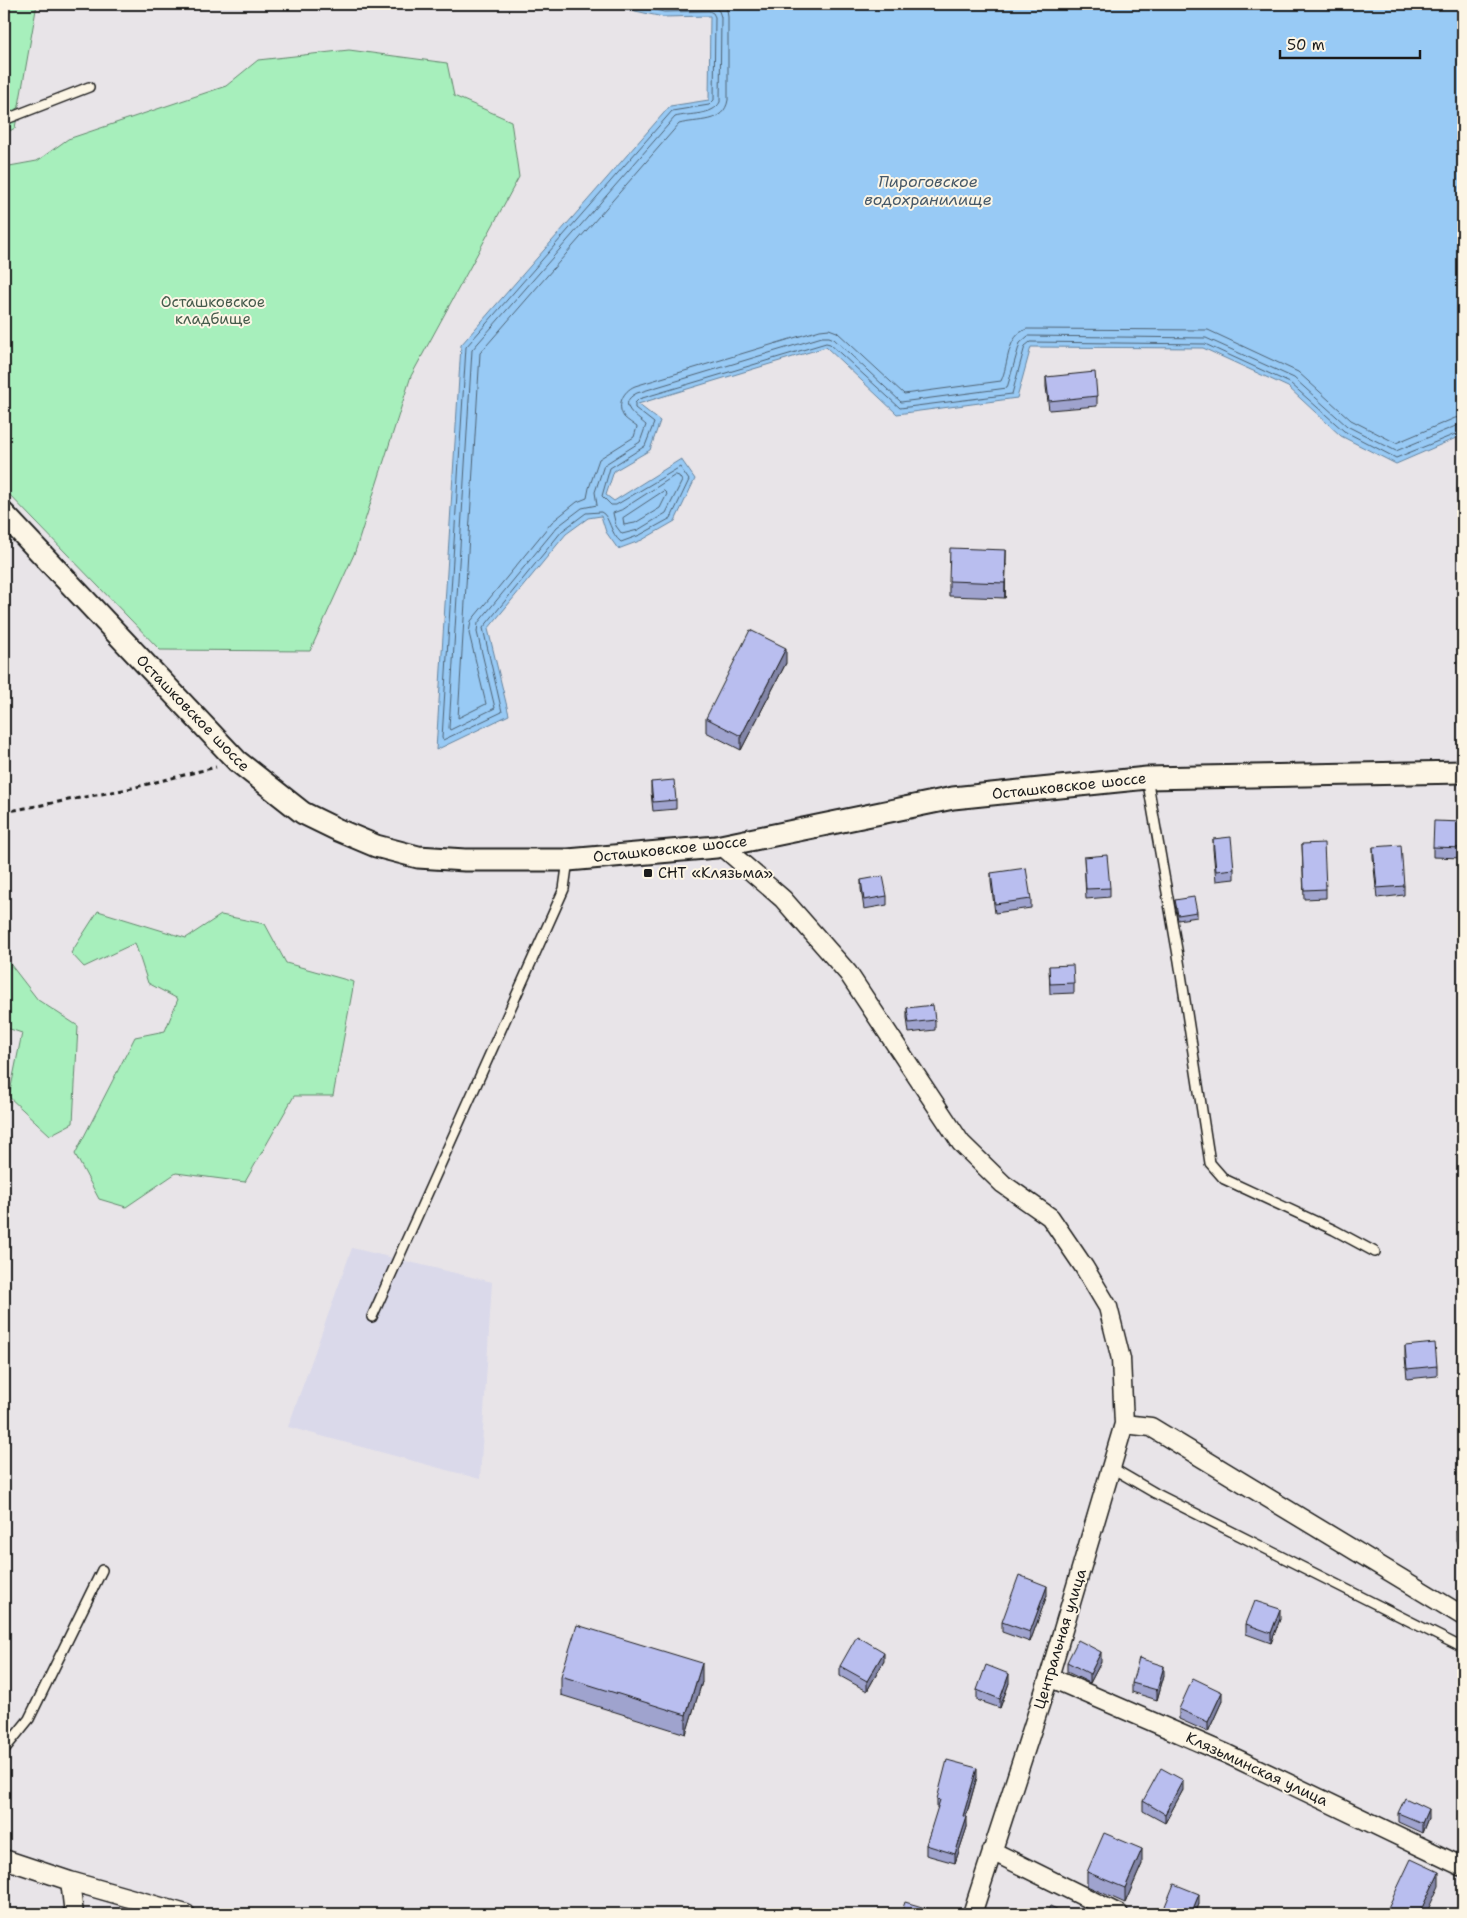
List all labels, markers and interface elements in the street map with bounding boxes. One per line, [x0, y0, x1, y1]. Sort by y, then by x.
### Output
scale bar [1280, 28, 1420, 60]
text: 50 m [1287, 35, 1325, 55]
water label: Пироговское водохранилище [864, 171, 992, 210]
park label: Осташковское кладбище [161, 292, 265, 329]
street label: Осташковское шоссе [132, 650, 254, 776]
street label: Осташковское шоссе [991, 768, 1147, 804]
street label: Осташковское шоссе [592, 831, 748, 867]
place label: СНТ «Клязьма» [658, 863, 773, 883]
marker: СНТ «Клязьма» [642, 867, 654, 879]
street label: Центральная улица [1029, 1566, 1091, 1712]
street label: Клязьминская улица [1183, 1727, 1332, 1811]

